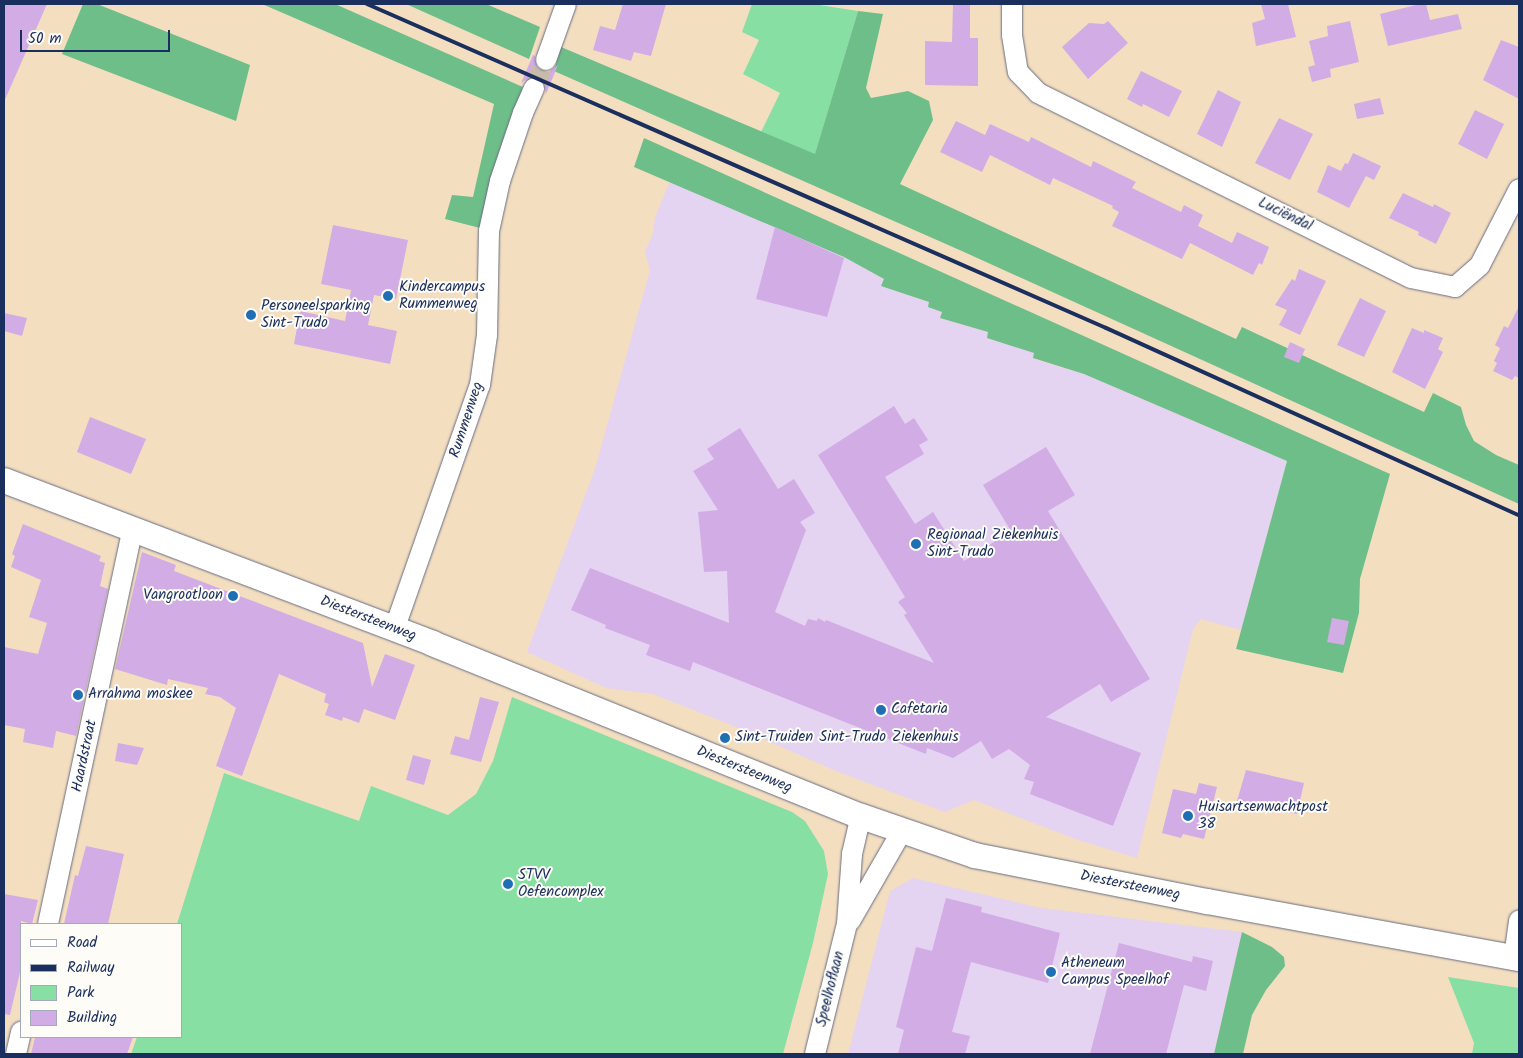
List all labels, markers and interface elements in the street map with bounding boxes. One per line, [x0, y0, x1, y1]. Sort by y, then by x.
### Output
scale bar [22, 20, 172, 52]
text: 50 m [28, 27, 62, 51]
street label: Luciëndal [1255, 194, 1315, 236]
place label: Kindercampus Rummenweg [399, 278, 485, 313]
marker: Kindercampus Rummenweg [381, 289, 395, 303]
place label: Personeelsparking Sint-Trudo [261, 297, 370, 332]
marker: Personeelsparking Sint-Trudo [245, 309, 257, 321]
street label: Rummenweg [446, 380, 488, 460]
place label: Regionaal Ziekenhuis Sint-Trudo [927, 526, 1058, 561]
marker: Regionaal Ziekenhuis Sint-Trudo [909, 537, 923, 551]
place label: Vangrootloon [143, 587, 223, 605]
marker: Vangrootloon [227, 590, 239, 602]
street label: Diestersteenweg [317, 592, 419, 646]
place label: Arrahma moskee [88, 686, 193, 704]
marker: Arrahma moskee [72, 689, 84, 701]
place label: Cafetaria [891, 701, 948, 719]
marker: Cafetaria [875, 704, 887, 716]
street label: Haardstraat [69, 718, 101, 794]
place label: Sint-Truiden Sint-Trudo Ziekenhuis [735, 729, 959, 747]
marker: Sint-Truiden Sint-Trudo Ziekenhuis [719, 732, 731, 744]
street label: Diestersteenweg [694, 743, 794, 797]
place label: Huisartsenwachtpost 38 [1198, 798, 1328, 833]
marker: Huisartsenwachtpost 38 [1182, 810, 1194, 822]
place label: STVV Oefencomplex [518, 866, 604, 901]
street label: Diestersteenweg [1078, 867, 1182, 905]
marker: STVV Oefencomplex [502, 878, 514, 890]
legend [20, 923, 182, 1038]
text: Road [67, 931, 97, 955]
street label: Speelhoflaan [813, 949, 849, 1029]
place label: Atheneum Campus Speelhof [1061, 954, 1169, 989]
text: Railway [67, 956, 114, 980]
marker: Atheneum Campus Speelhof [1045, 966, 1057, 978]
text: Park [67, 981, 94, 1005]
text: Building [67, 1006, 117, 1030]

